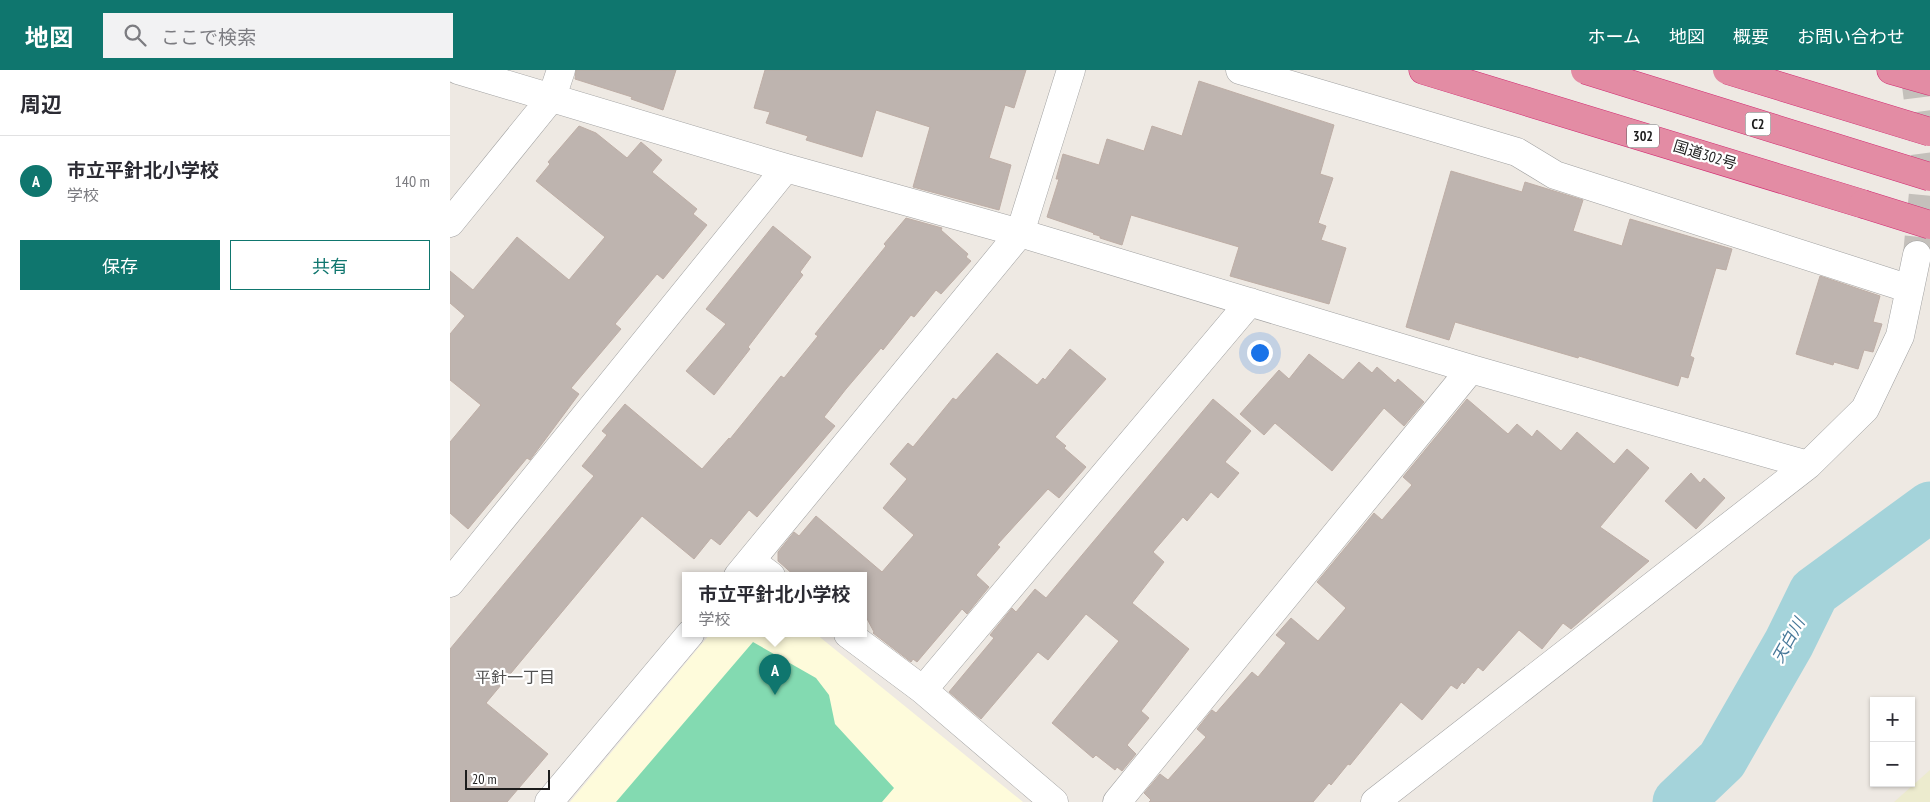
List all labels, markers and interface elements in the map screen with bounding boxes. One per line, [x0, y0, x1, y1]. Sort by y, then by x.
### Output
search box [103, 13, 453, 58]
icon: search [121, 21, 149, 49]
text: 地図 [25, 22, 73, 53]
text: ここで検索 [161, 25, 256, 49]
text: ホーム [1588, 25, 1641, 48]
text: 地図 [1669, 25, 1705, 48]
text: 概要 [1733, 25, 1769, 48]
text: お問い合わせ [1797, 25, 1905, 48]
text: 周辺 [20, 91, 62, 118]
road number: C2 [1746, 112, 1770, 136]
road number: 302 [1627, 124, 1659, 148]
street label: 国道302号 [1671, 136, 1739, 173]
text: 市立平針北小学校 [67, 158, 219, 182]
text: A [32, 171, 40, 191]
text: 140 m [395, 171, 430, 191]
text: 学校 [67, 185, 99, 205]
button: 保存 [20, 240, 220, 290]
button: 共有 [230, 240, 430, 290]
your location [1247, 340, 1273, 366]
popup [682, 572, 867, 637]
text: 市立平針北小学校 [698, 582, 851, 606]
text: 学校 [698, 609, 731, 629]
water label: 天白川 [1768, 612, 1809, 666]
pin: A [759, 654, 791, 695]
district label: 平針一丁目 [475, 667, 555, 687]
map controls [1870, 697, 1915, 787]
button: + [1870, 697, 1915, 742]
button: − [1870, 742, 1915, 787]
scale bar [465, 767, 550, 790]
text: 20 m [472, 770, 497, 788]

